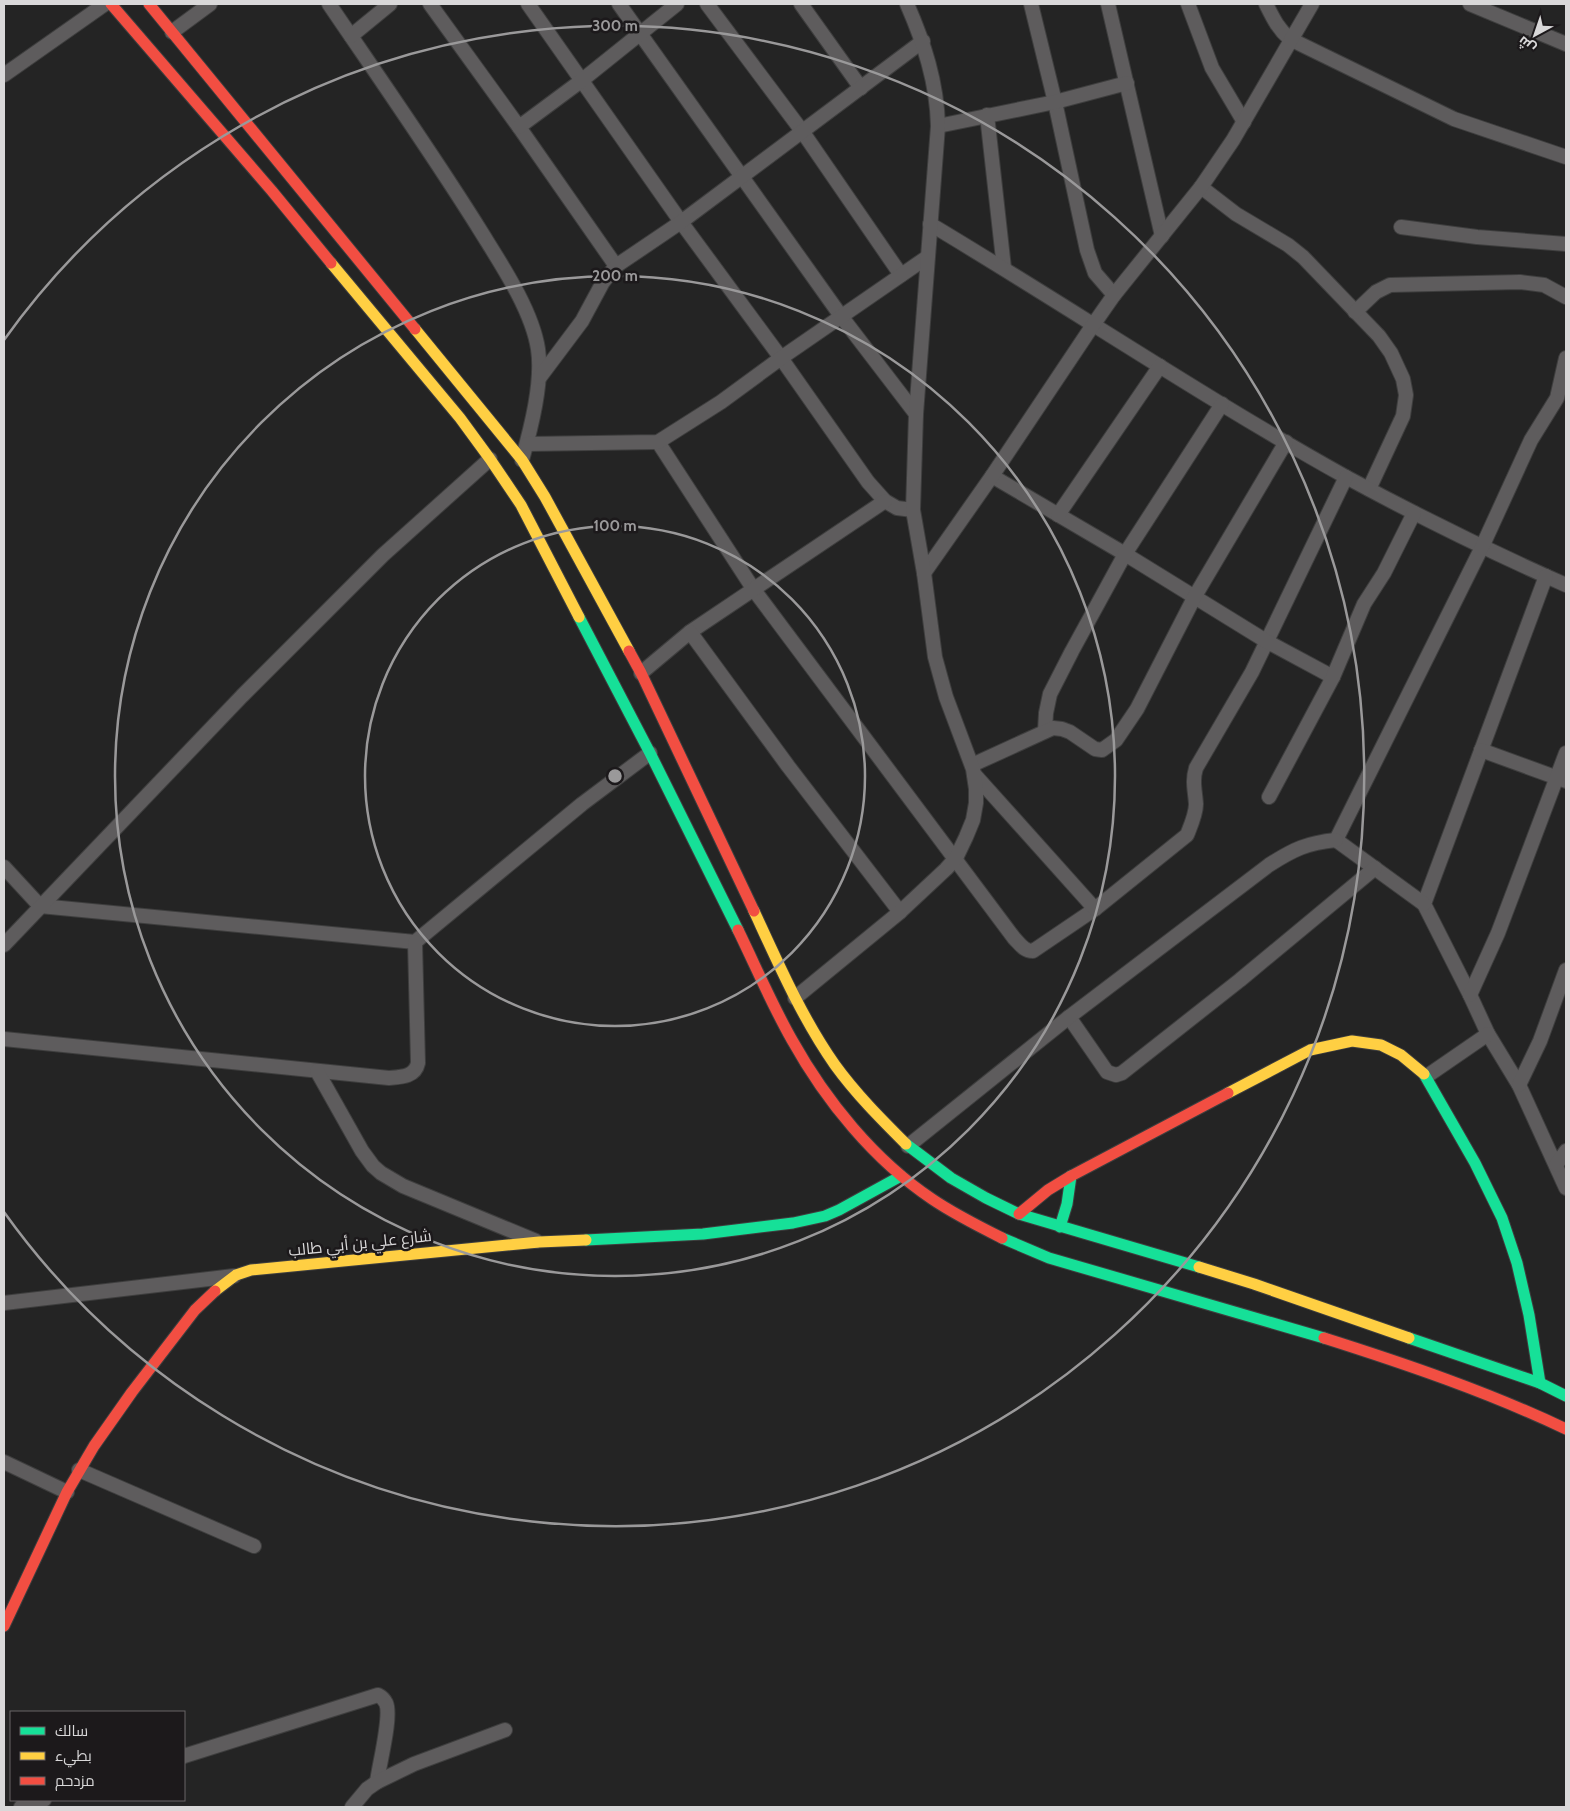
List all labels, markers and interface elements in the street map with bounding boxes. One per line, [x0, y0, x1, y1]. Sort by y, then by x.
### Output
north arrow [1510, 10, 1560, 60]
text: 300 m [592, 17, 638, 35]
text: ش [1514, 32, 1539, 58]
text: 200 m [592, 267, 638, 285]
text: 100 m [593, 517, 637, 535]
centre of rings [606, 767, 624, 785]
street label: شارع علي بن أبي طالب [287, 1226, 433, 1264]
legend [10, 1711, 185, 1801]
text: سالك [55, 1722, 88, 1740]
text: بطيء [55, 1747, 92, 1768]
text: مزدحم [55, 1772, 95, 1791]

